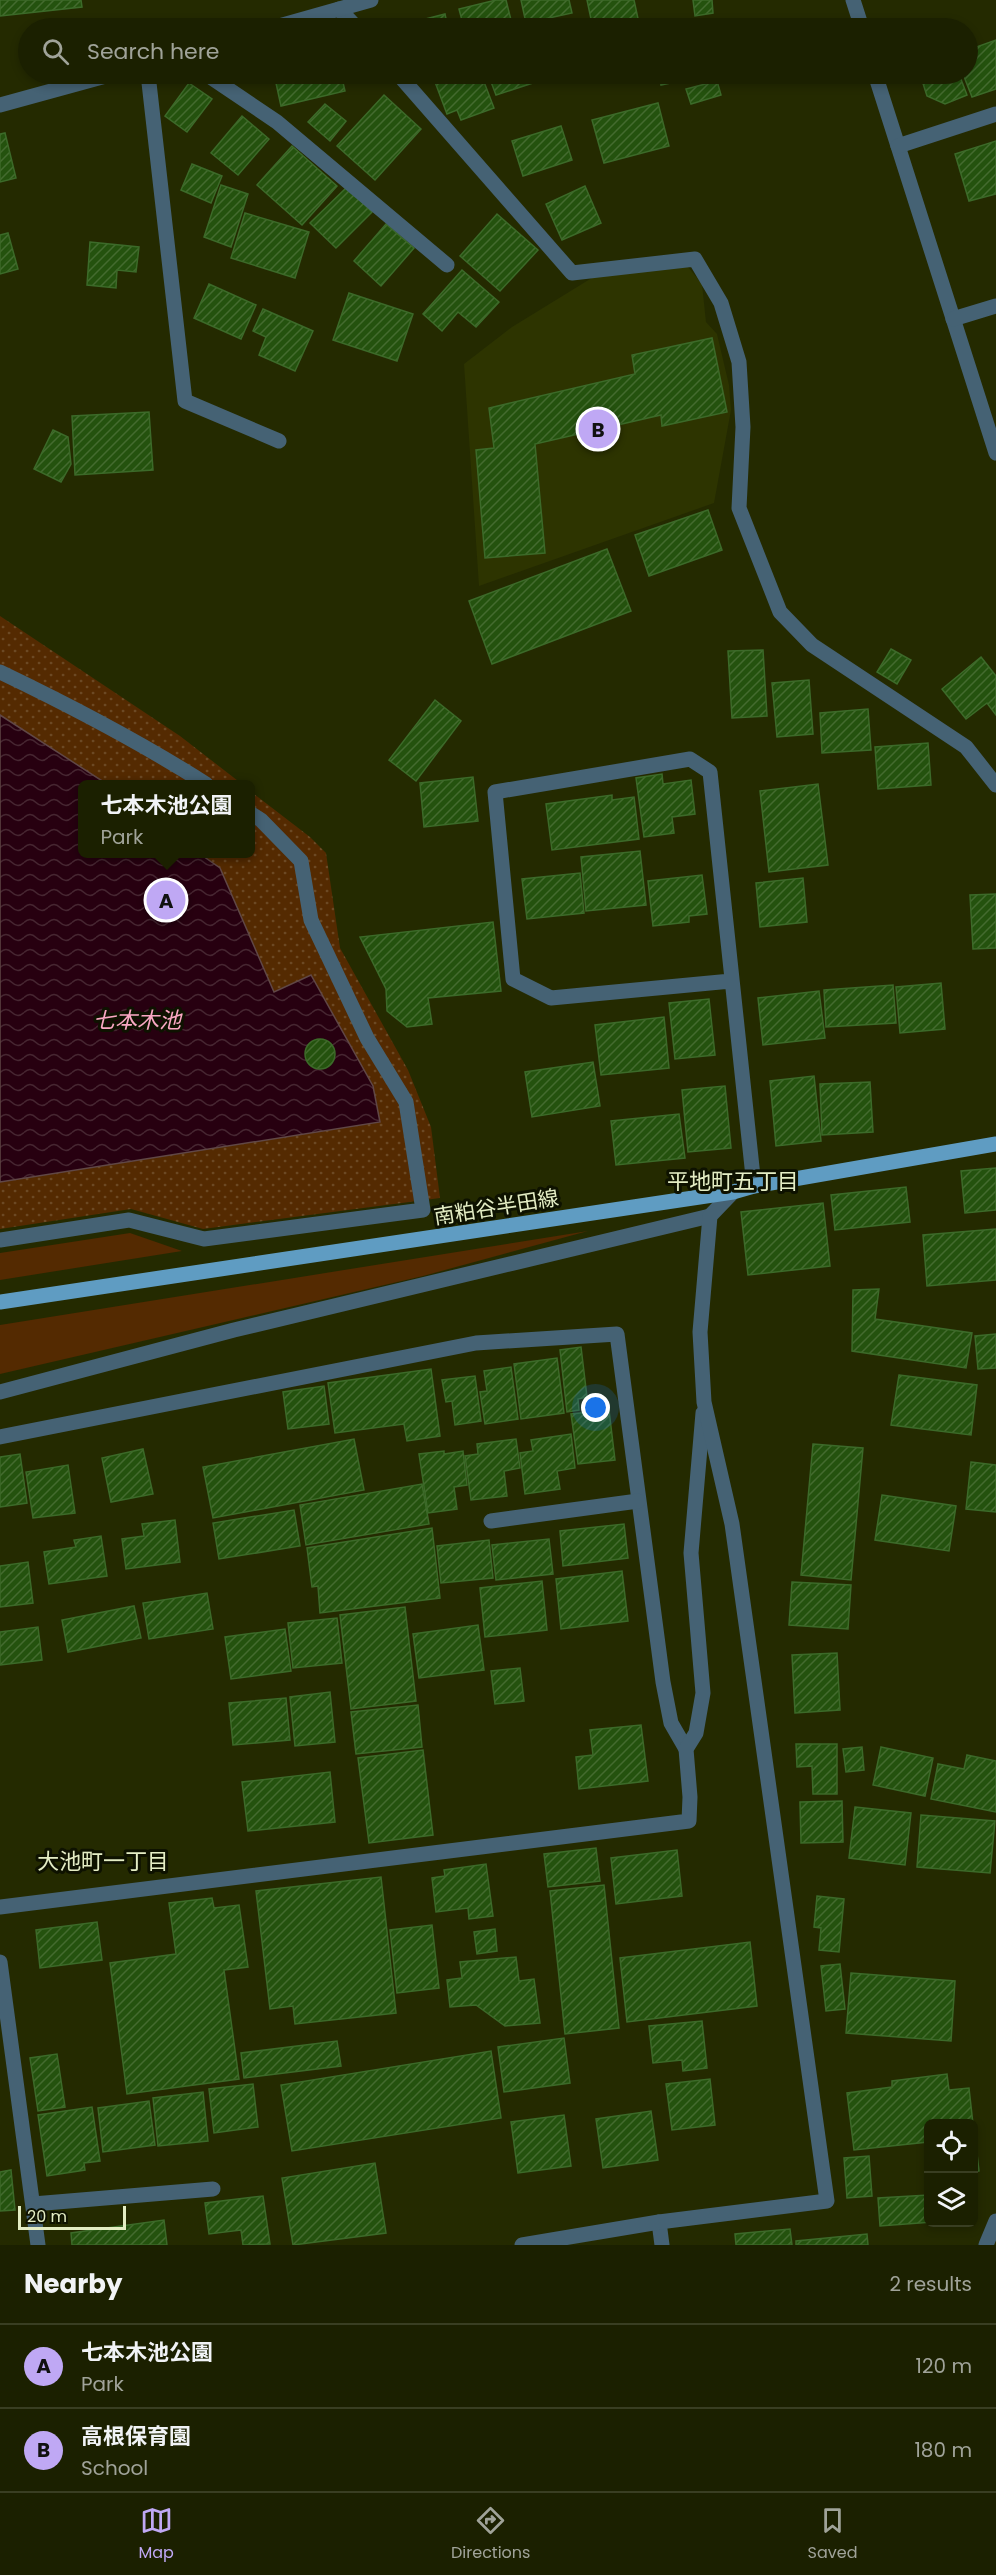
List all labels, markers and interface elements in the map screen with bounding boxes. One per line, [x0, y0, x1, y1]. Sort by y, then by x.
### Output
search box [18, 18, 978, 84]
icon: search [39, 35, 72, 68]
text: Search here [87, 36, 220, 67]
pin: B [578, 406, 618, 452]
popup [78, 780, 255, 858]
text: 七本木池公園 [100, 790, 233, 821]
text: Park [100, 823, 143, 851]
pin: A [146, 878, 186, 922]
water label: 七本木池 [93, 1005, 183, 1036]
district label: 平地町五丁目 [667, 1166, 799, 1197]
street label: 南粕谷半田線 [432, 1183, 560, 1231]
your location [581, 1393, 610, 1422]
district label: 大池町一丁目 [37, 1846, 169, 1877]
map controls [924, 2119, 978, 2227]
button: locate [924, 2119, 978, 2173]
button: layers [924, 2173, 978, 2227]
scale bar [18, 2203, 126, 2230]
text: 20 m [27, 2205, 67, 2228]
text: Nearby [24, 2266, 122, 2302]
text: 2 results [889, 2270, 972, 2298]
text: 七本木池公園 [81, 2337, 213, 2368]
text: A [36, 2352, 51, 2380]
text: 120 m [916, 2352, 972, 2380]
text: Park [81, 2370, 124, 2398]
text: 高根保育園 [81, 2421, 191, 2452]
text: B [37, 2436, 50, 2464]
text: 180 m [914, 2436, 972, 2464]
text: School [81, 2454, 148, 2482]
tab: Map [139, 2504, 174, 2565]
tab: Directions [451, 2504, 530, 2565]
tab: Saved [808, 2504, 857, 2565]

